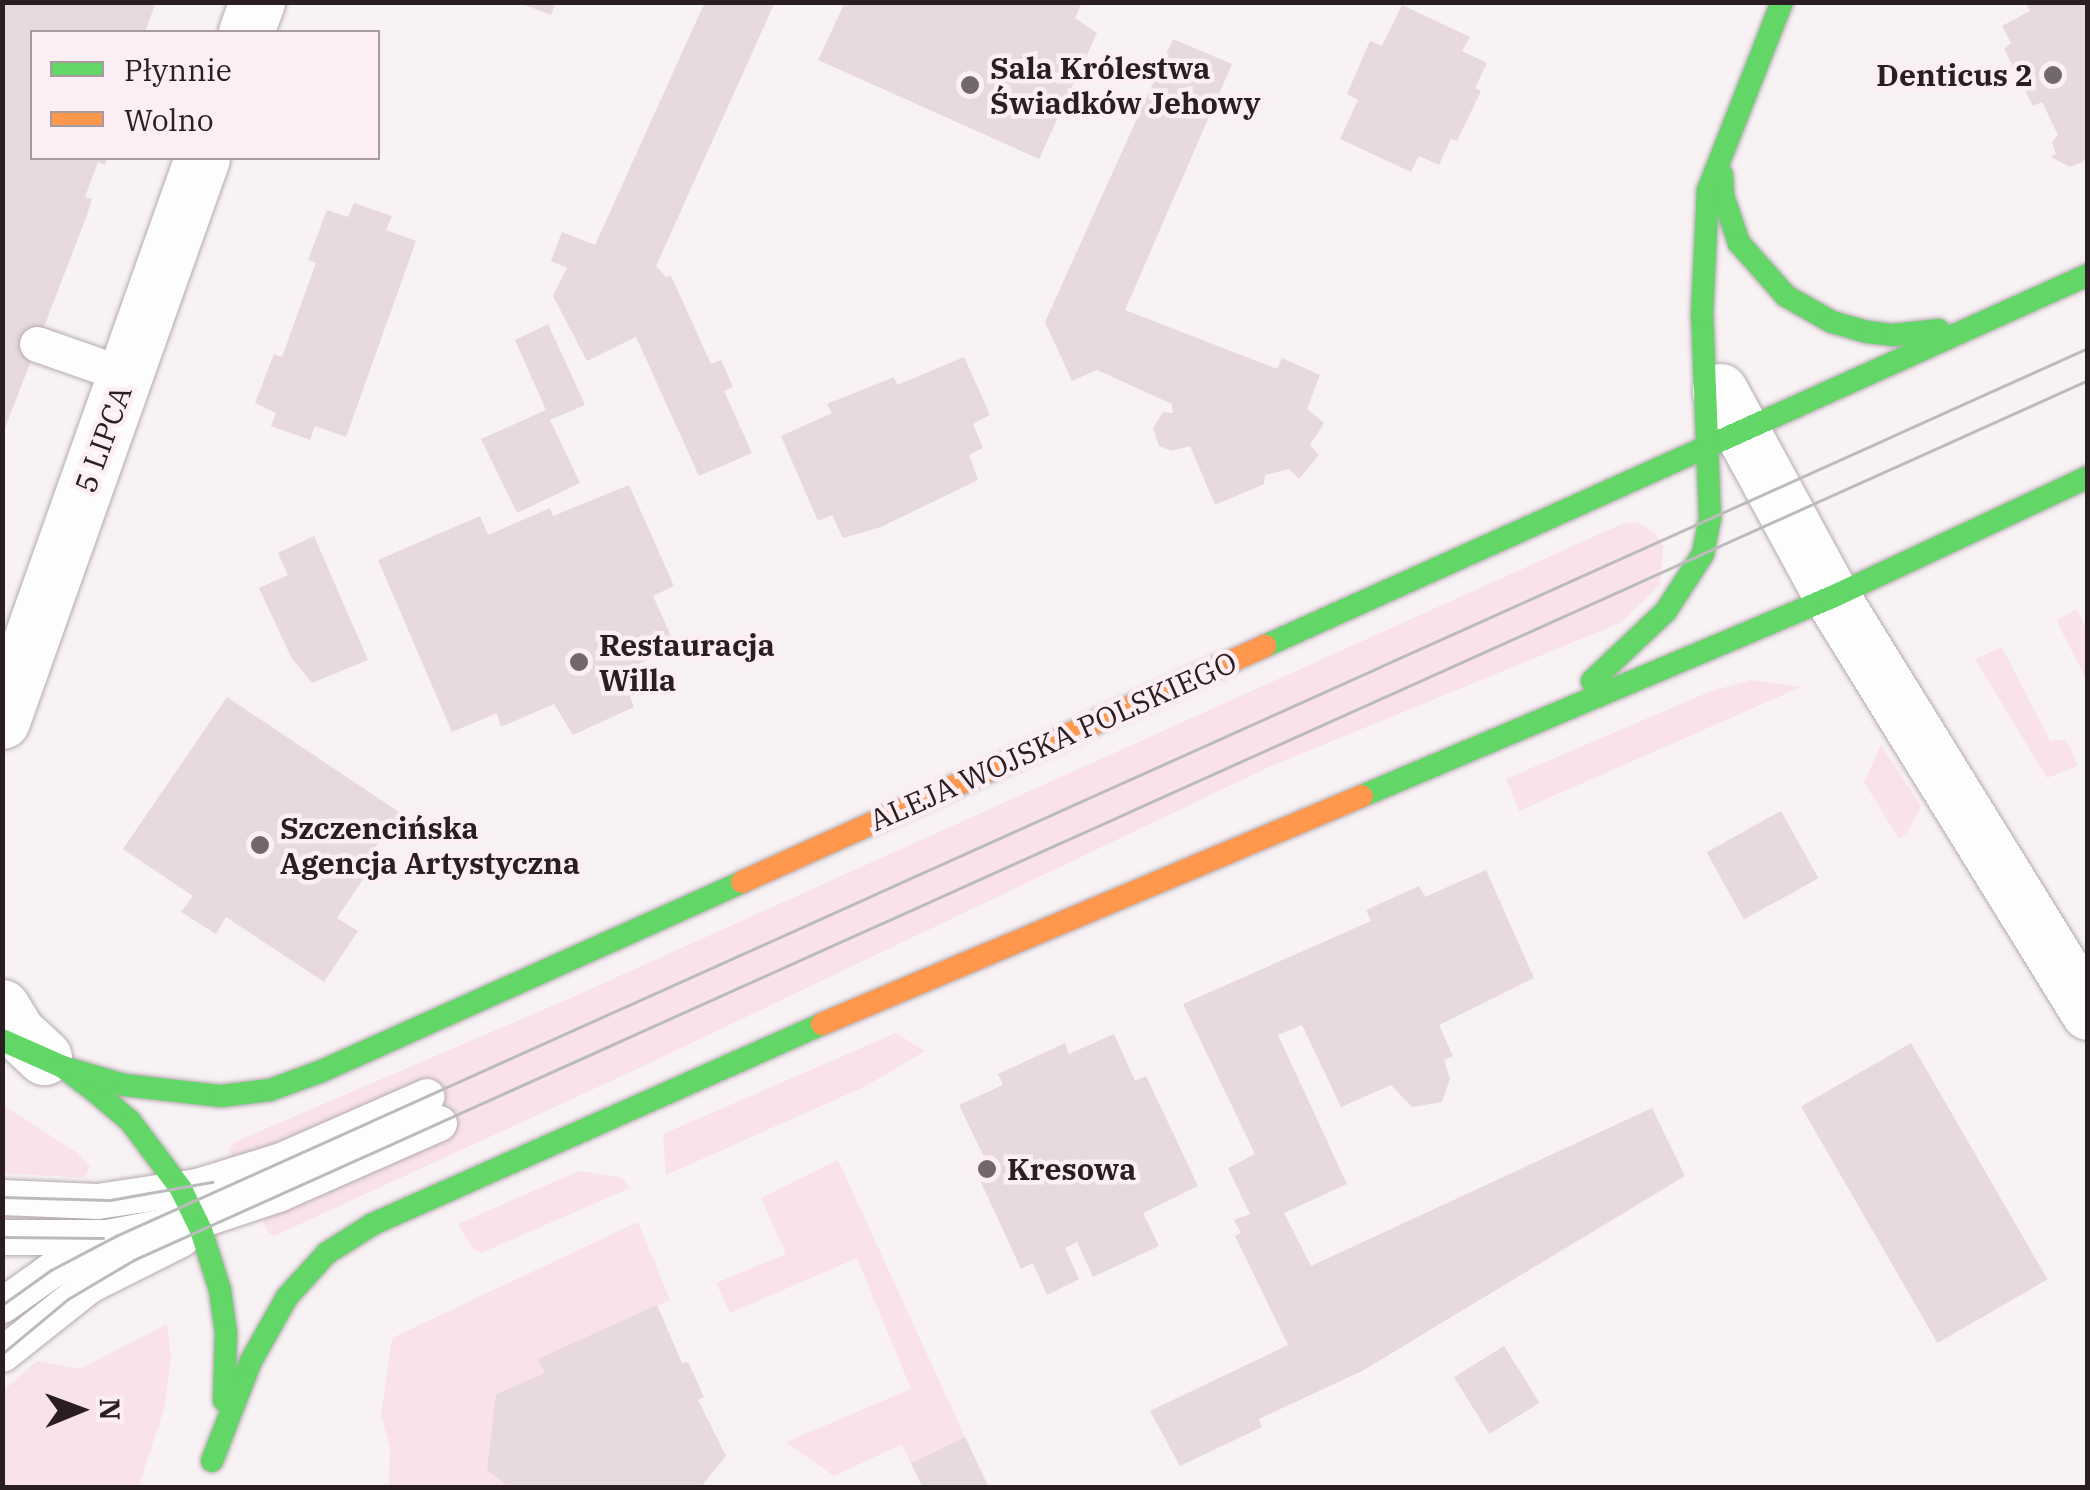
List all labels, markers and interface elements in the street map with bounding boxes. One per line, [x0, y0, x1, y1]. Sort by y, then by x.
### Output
legend [30, 30, 380, 160]
text: Płynnie [124, 50, 232, 89]
place label: Sala Królestwa Świadków Jehowy [990, 50, 1261, 120]
place label: Denticus 2 [1876, 57, 2033, 93]
marker: Denticus 2 [2042, 64, 2064, 86]
marker: Sala Królestwa Świadków Jehowy [959, 74, 981, 96]
text: Wolno [124, 100, 214, 139]
street label: 5 LIPCA [67, 380, 139, 498]
place label: Restauracja Willa [599, 627, 775, 698]
street label: ALEJA WOJSKA POLSKIEGO [864, 644, 1242, 838]
marker: Restauracja Willa [568, 651, 590, 673]
place label: Szczencińska Agencja Artystyczna [280, 810, 580, 880]
marker: Szczencińska Agencja Artystyczna [249, 834, 271, 856]
place label: Kresowa [1007, 1151, 1136, 1187]
marker: Kresowa [976, 1158, 998, 1180]
north arrow [30, 1360, 130, 1460]
text: N [92, 1398, 129, 1421]

